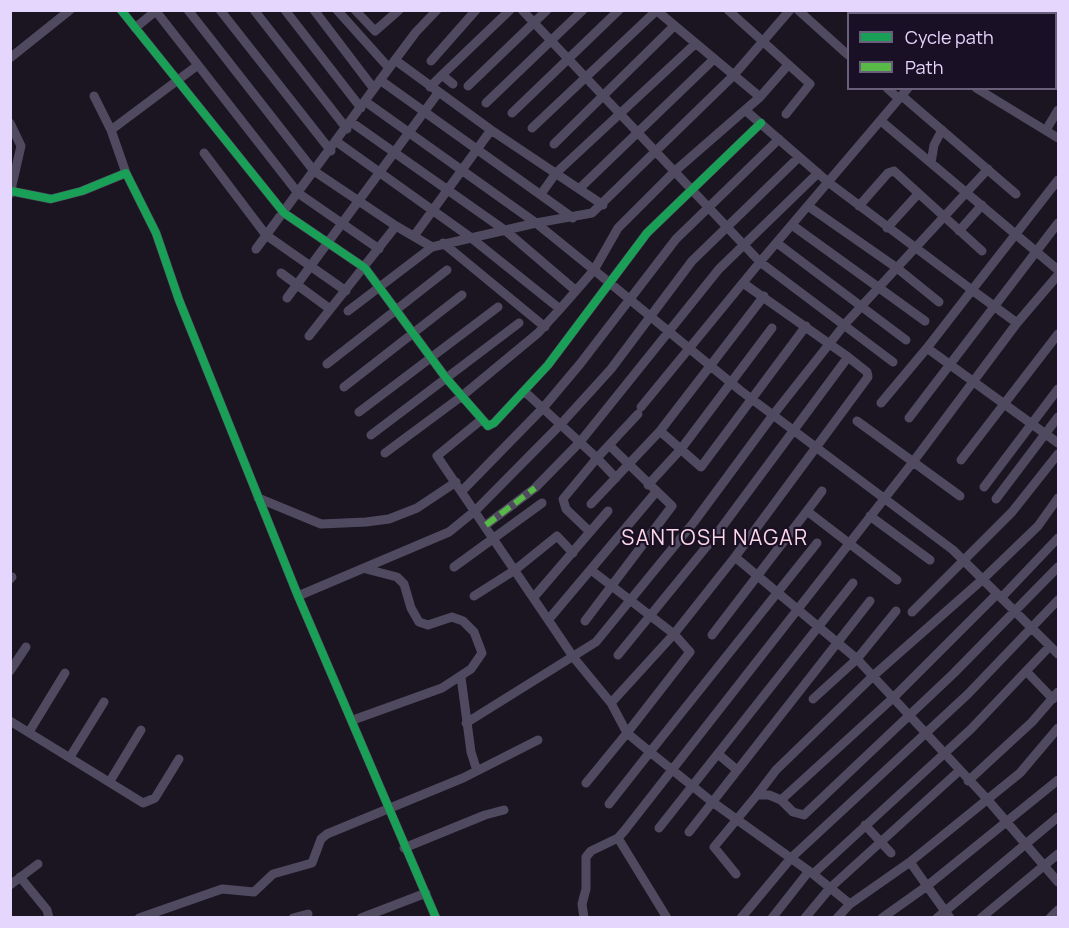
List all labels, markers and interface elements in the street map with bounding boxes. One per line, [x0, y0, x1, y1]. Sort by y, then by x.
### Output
legend [847, 12, 1057, 90]
text: Cycle path [905, 25, 994, 49]
text: Path [905, 55, 943, 79]
district label: SANTOSH NAGAR [621, 526, 809, 552]

